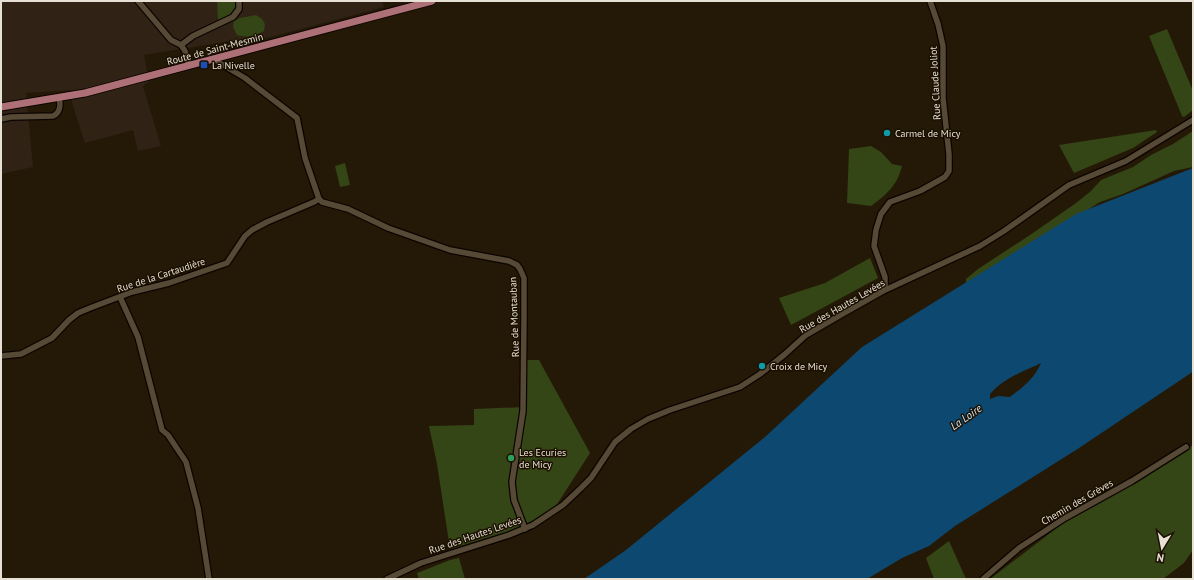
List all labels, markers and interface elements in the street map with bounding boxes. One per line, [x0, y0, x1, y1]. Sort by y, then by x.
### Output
street label: Route de Saint-Mesmin [166, 30, 264, 68]
street label: Rue Claude Joliot [927, 45, 943, 120]
place label: La Nivelle [212, 59, 255, 72]
marker: La Nivelle [199, 60, 209, 70]
place label: Carmel de Micy [895, 127, 961, 140]
marker: Carmel de Micy [882, 128, 892, 138]
street label: Rue de la Cartaudière [115, 255, 207, 295]
street label: Rue des Hautes Levées [797, 276, 887, 336]
street label: Rue de Montauban [506, 277, 522, 357]
place label: Croix de Micy [770, 360, 828, 373]
marker: Croix de Micy [757, 361, 767, 371]
water label: La Loire [947, 401, 985, 433]
place label: Les Ecuries de Micy [519, 446, 566, 471]
marker: Les Ecuries de Micy [506, 453, 516, 463]
street label: Chemin des Grèves [1039, 476, 1115, 528]
street label: Rue des Hautes Levées [427, 513, 523, 557]
north arrow [1142, 528, 1182, 568]
text: N [1155, 550, 1165, 565]

